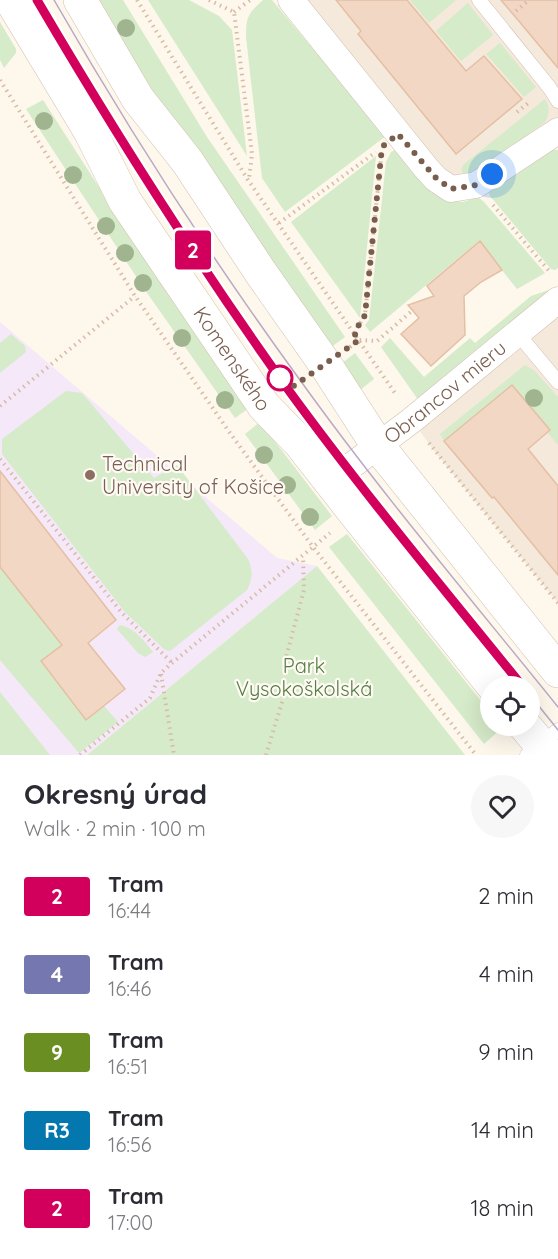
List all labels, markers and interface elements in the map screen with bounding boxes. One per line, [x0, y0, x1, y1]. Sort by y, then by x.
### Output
your location [477, 159, 507, 189]
line badge: 2 [174, 230, 212, 270]
text: 2 [187, 237, 199, 263]
street label: Komenského [188, 302, 277, 416]
street label: Obrancov mieru [379, 335, 511, 449]
unlabelled marker [267, 365, 293, 391]
place label: Technical University of Košice [102, 451, 284, 499]
marker: Technical University of Košice [83, 468, 97, 482]
park label: Park Vysokoškolská [236, 653, 372, 701]
map controls [480, 676, 540, 736]
button: locate [480, 676, 540, 736]
button: heart [471, 775, 534, 838]
text: Okresný úrad [24, 776, 207, 811]
text: Walk · 2 min · 100 m [24, 816, 206, 841]
text: Tram [108, 870, 164, 898]
text: 2 min [478, 882, 534, 910]
text: 2 [51, 883, 63, 909]
text: 16:44 [108, 898, 151, 923]
text: Tram [108, 948, 164, 976]
text: 4 min [479, 960, 534, 988]
text: 4 [51, 961, 63, 987]
text: 16:46 [108, 976, 151, 1001]
text: Tram [108, 1026, 164, 1054]
text: 9 min [478, 1038, 534, 1066]
text: 9 [51, 1039, 63, 1065]
text: 16:51 [108, 1054, 148, 1079]
text: Tram [108, 1104, 164, 1132]
text: 14 min [471, 1116, 534, 1144]
text: R3 [44, 1117, 70, 1143]
text: 16:56 [108, 1132, 152, 1157]
text: Tram [108, 1182, 164, 1210]
text: 18 min [470, 1194, 534, 1222]
text: 2 [51, 1195, 63, 1221]
text: 17:00 [108, 1210, 153, 1235]

